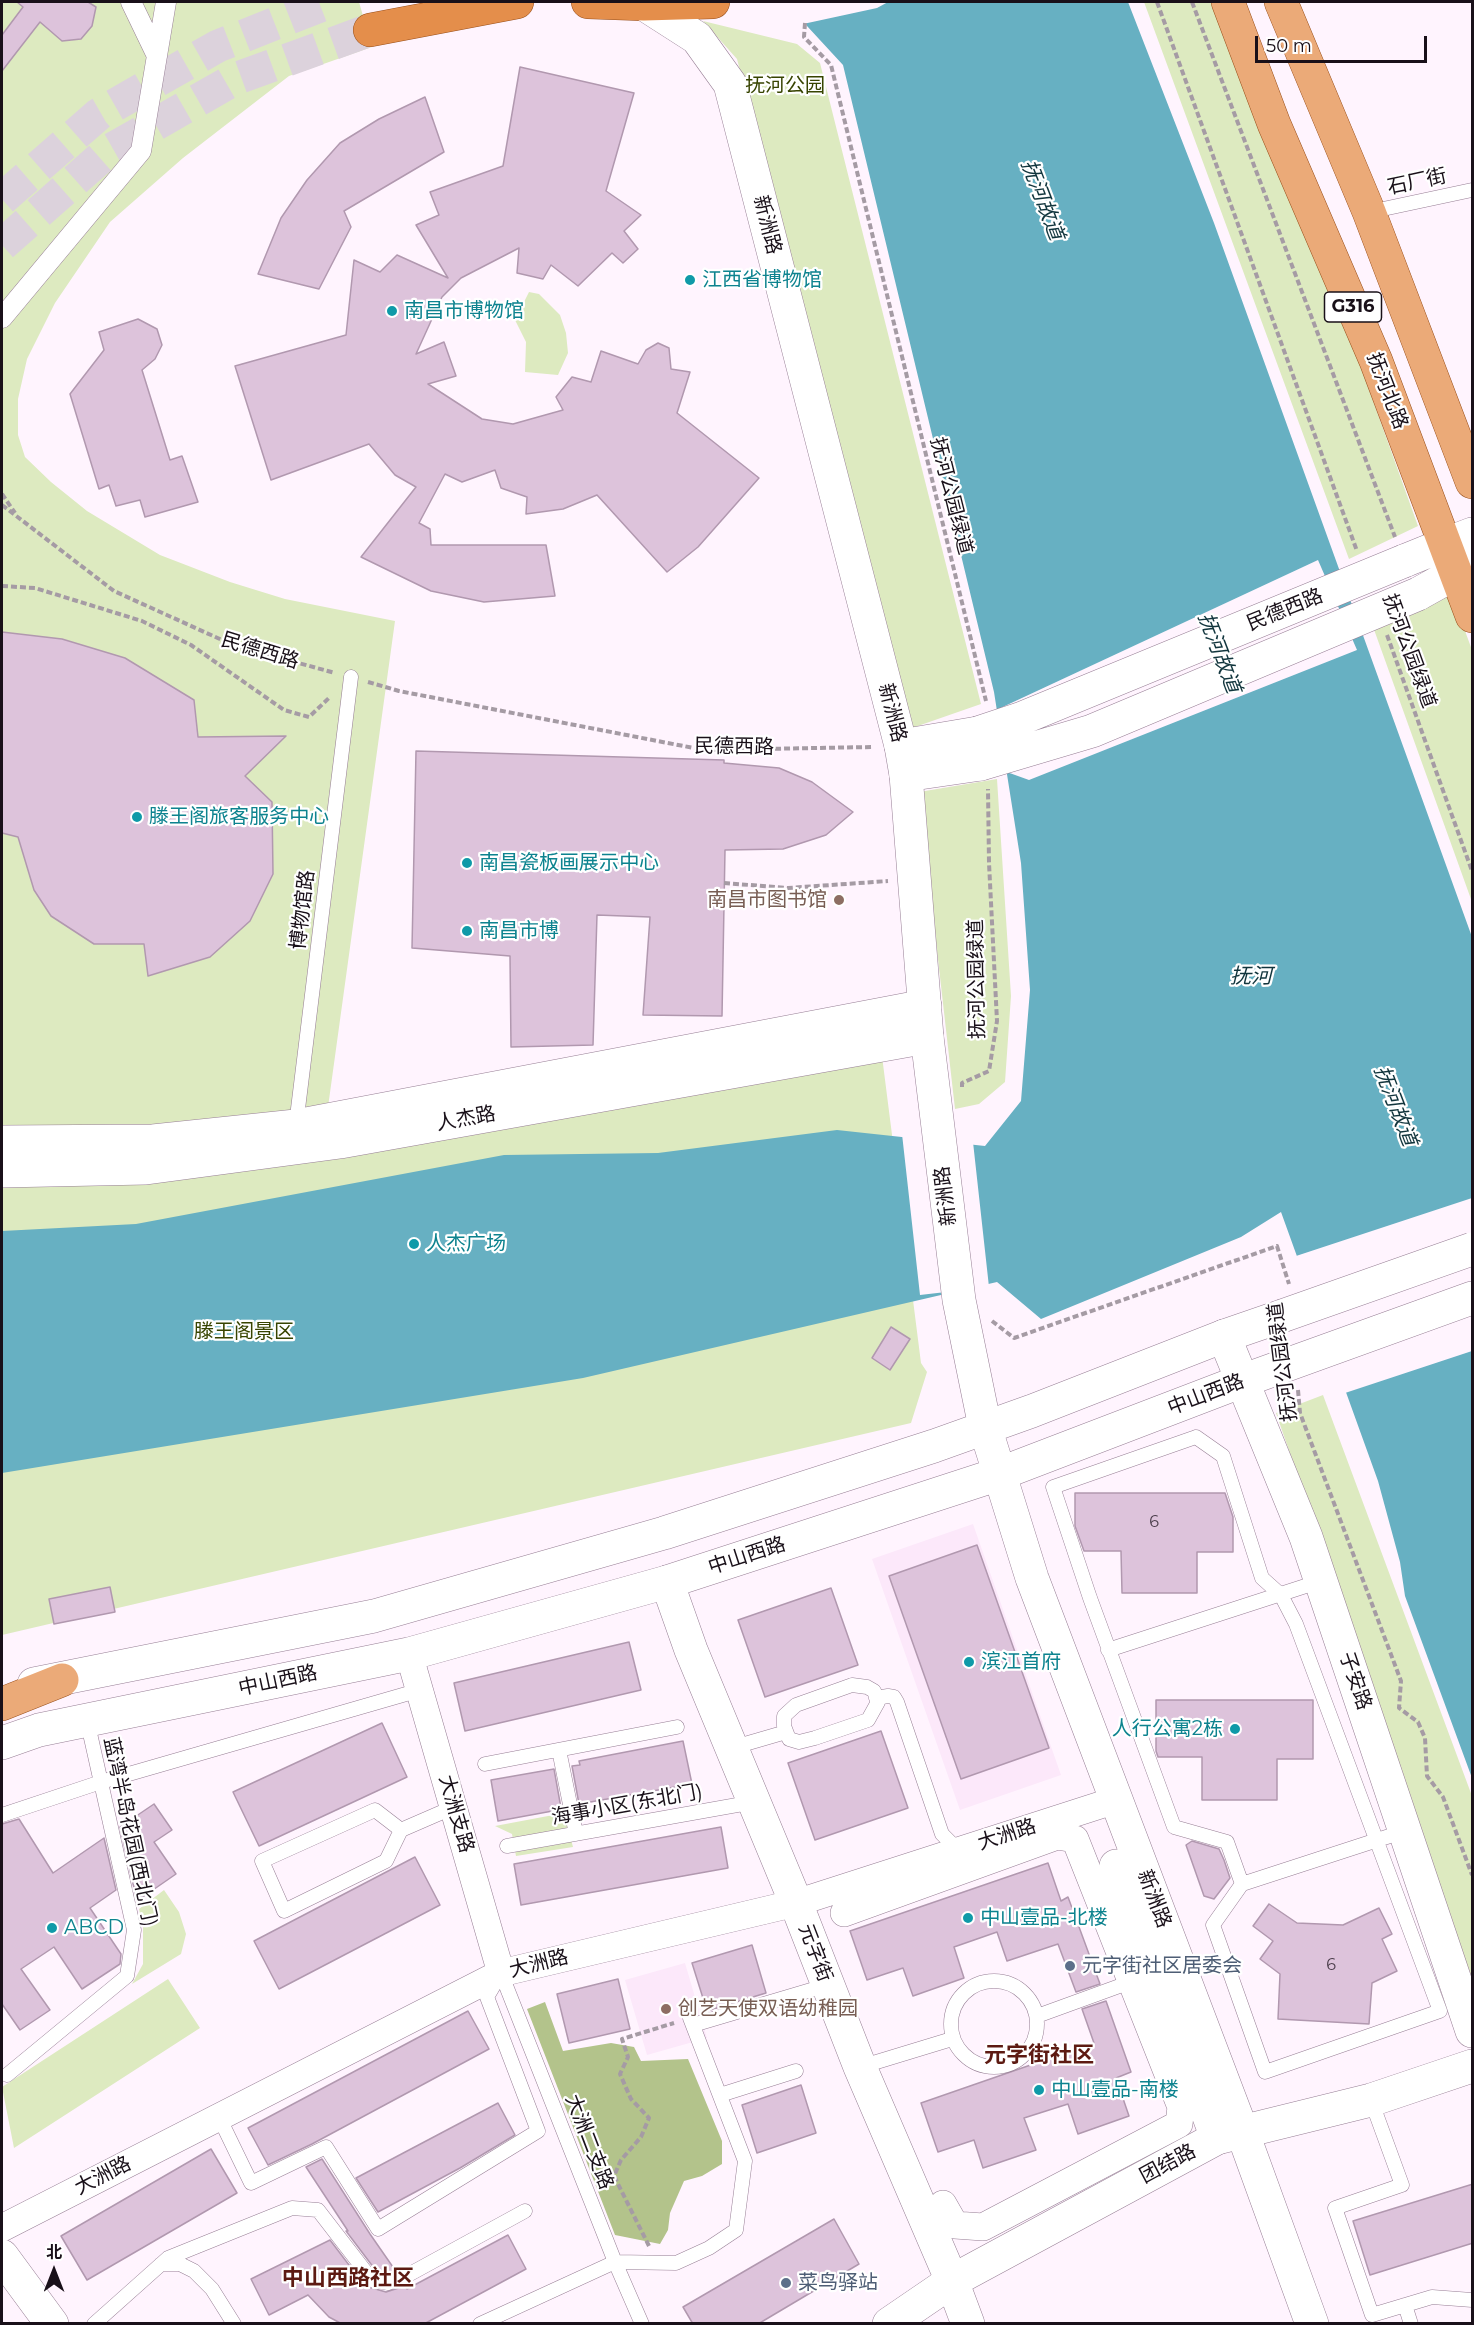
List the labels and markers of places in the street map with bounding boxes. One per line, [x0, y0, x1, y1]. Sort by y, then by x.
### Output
place label: 江西省博物馆 [702, 268, 822, 292]
marker: 江西省博物馆 [683, 273, 697, 287]
place label: 南昌市博物馆 [404, 299, 524, 323]
marker: 南昌市博物馆 [385, 304, 399, 318]
place label: 滕王阁旅客服务中心 [149, 805, 329, 829]
marker: 滕王阁旅客服务中心 [130, 810, 144, 824]
place label: 南昌瓷板画展示中心 [479, 851, 659, 875]
marker: 南昌瓷板画展示中心 [460, 856, 474, 870]
place label: 南昌市图书馆 [707, 888, 827, 912]
marker: 南昌市图书馆 [832, 893, 846, 907]
place label: 南昌市博 [479, 919, 559, 943]
marker: 南昌市博 [460, 924, 474, 938]
place label: 人杰广场 [426, 1232, 506, 1256]
marker: 人杰广场 [407, 1237, 421, 1251]
place label: 滨江首府 [981, 1650, 1061, 1674]
marker: 滨江首府 [962, 1655, 976, 1669]
place label: 人行公寓2栋 [1112, 1717, 1223, 1741]
marker: 人行公寓2栋 [1228, 1722, 1242, 1736]
place label: 中山壹品-北楼 [980, 1906, 1108, 1930]
marker: 中山壹品-北楼 [961, 1911, 975, 1925]
place label: ABCD [64, 1916, 124, 1940]
marker: ABCD [45, 1921, 59, 1935]
place label: 元字街社区居委会 [1082, 1954, 1242, 1978]
marker: 元字街社区居委会 [1063, 1959, 1077, 1973]
place label: 创艺天使双语幼稚园 [678, 1997, 858, 2021]
marker: 创艺天使双语幼稚园 [659, 2002, 673, 2016]
place label: 中山壹品-南楼 [1051, 2078, 1179, 2102]
marker: 中山壹品-南楼 [1032, 2083, 1046, 2097]
place label: 菜鸟驿站 [798, 2271, 878, 2295]
marker: 菜鸟驿站 [779, 2276, 793, 2290]

